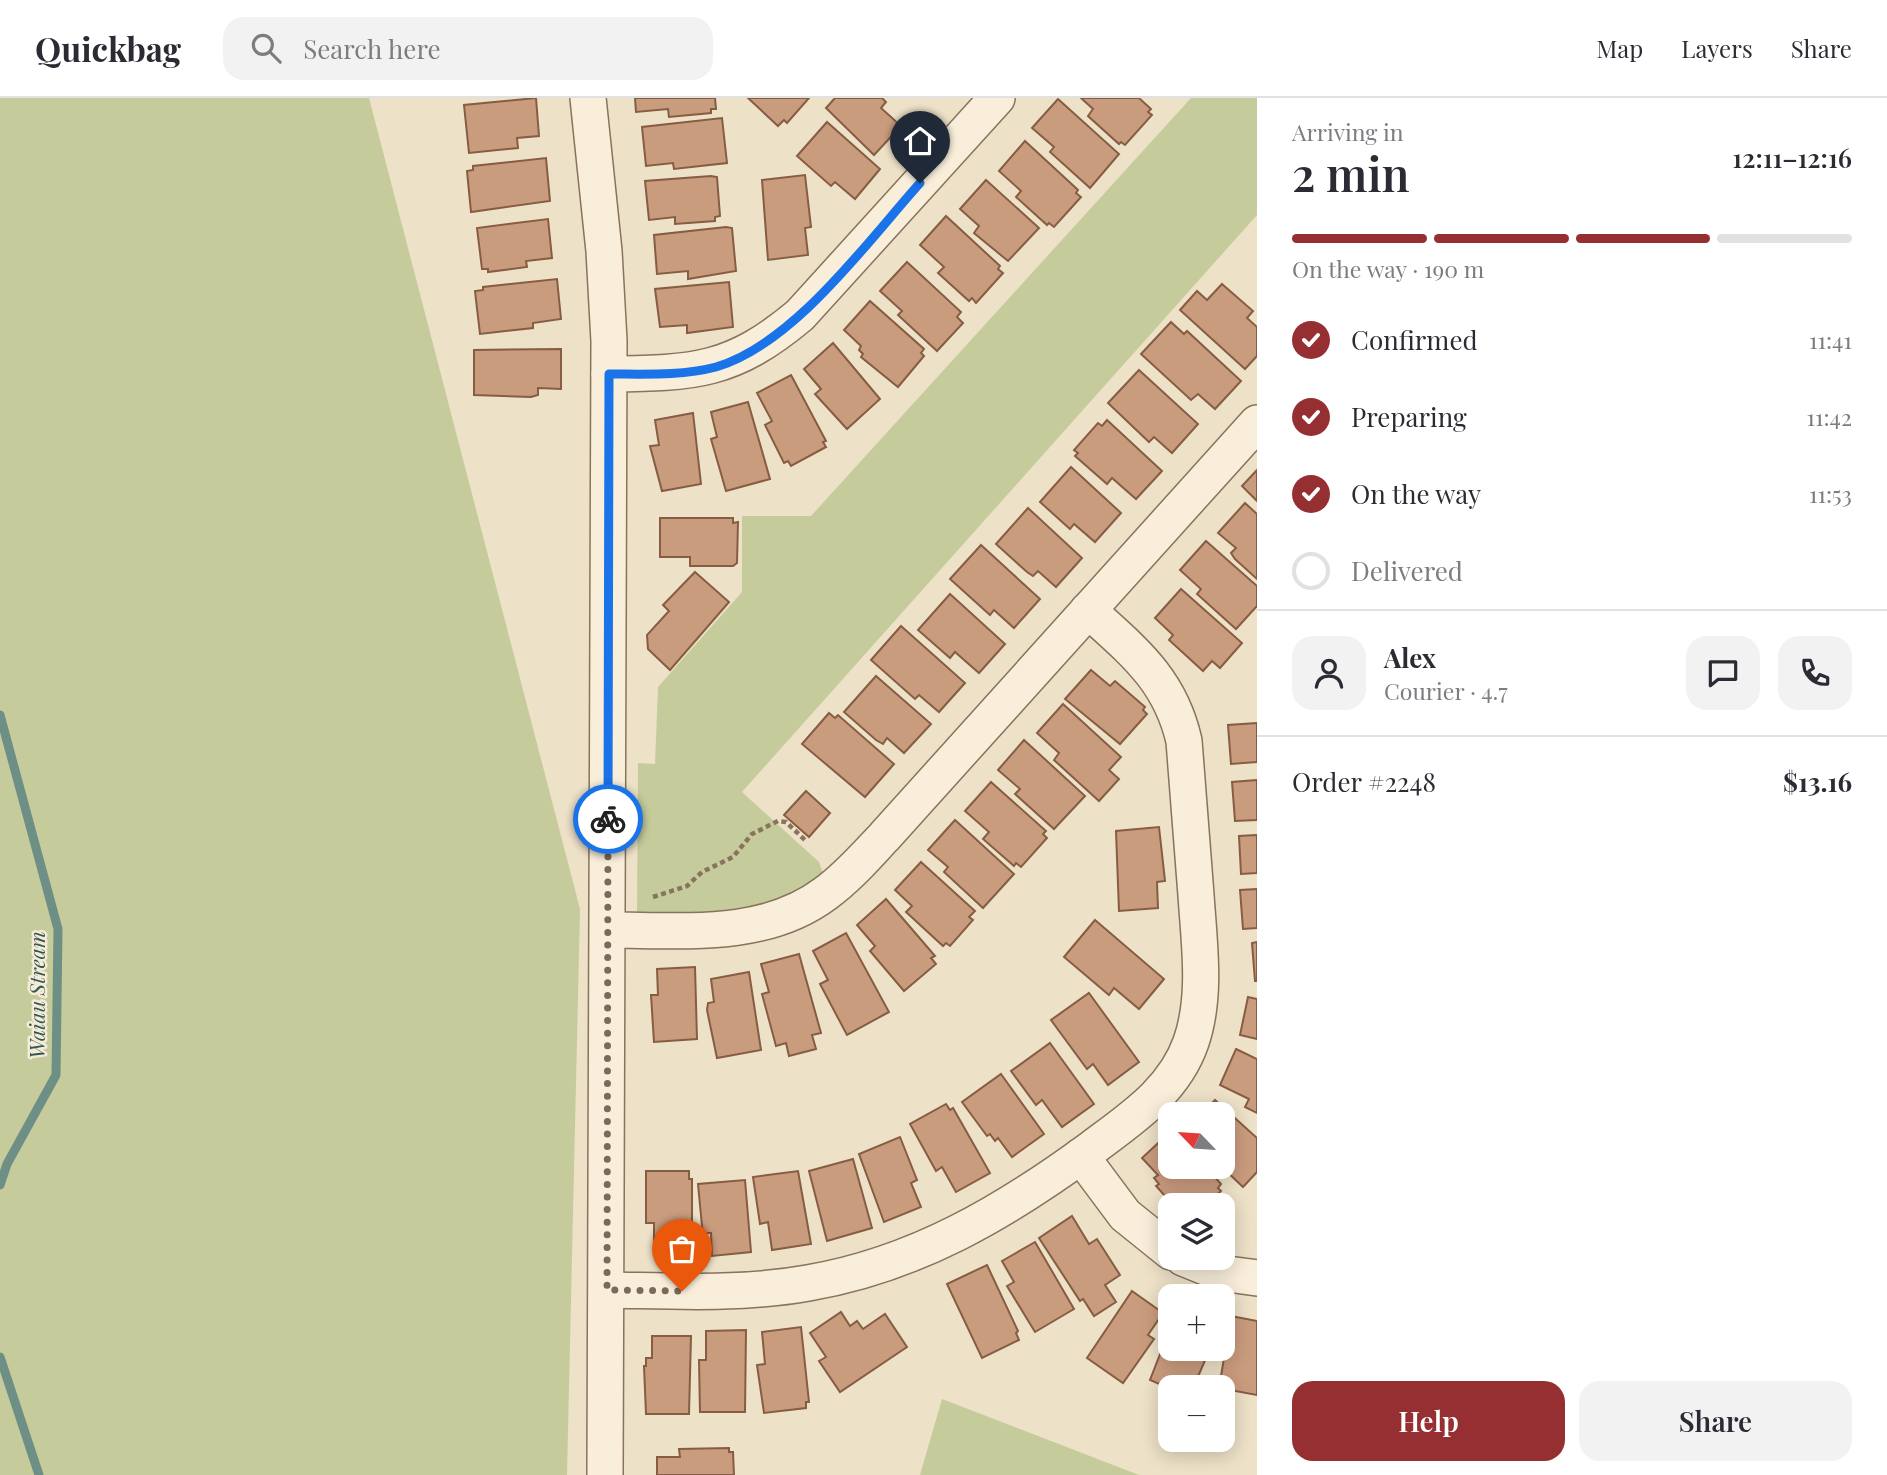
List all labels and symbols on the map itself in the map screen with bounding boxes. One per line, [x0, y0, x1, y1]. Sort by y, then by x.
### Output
pin [890, 111, 950, 183]
courier [573, 784, 643, 854]
water label: Waiau Stream [22, 931, 50, 1059]
north arrow [1158, 1102, 1236, 1180]
pin [652, 1219, 712, 1291]

